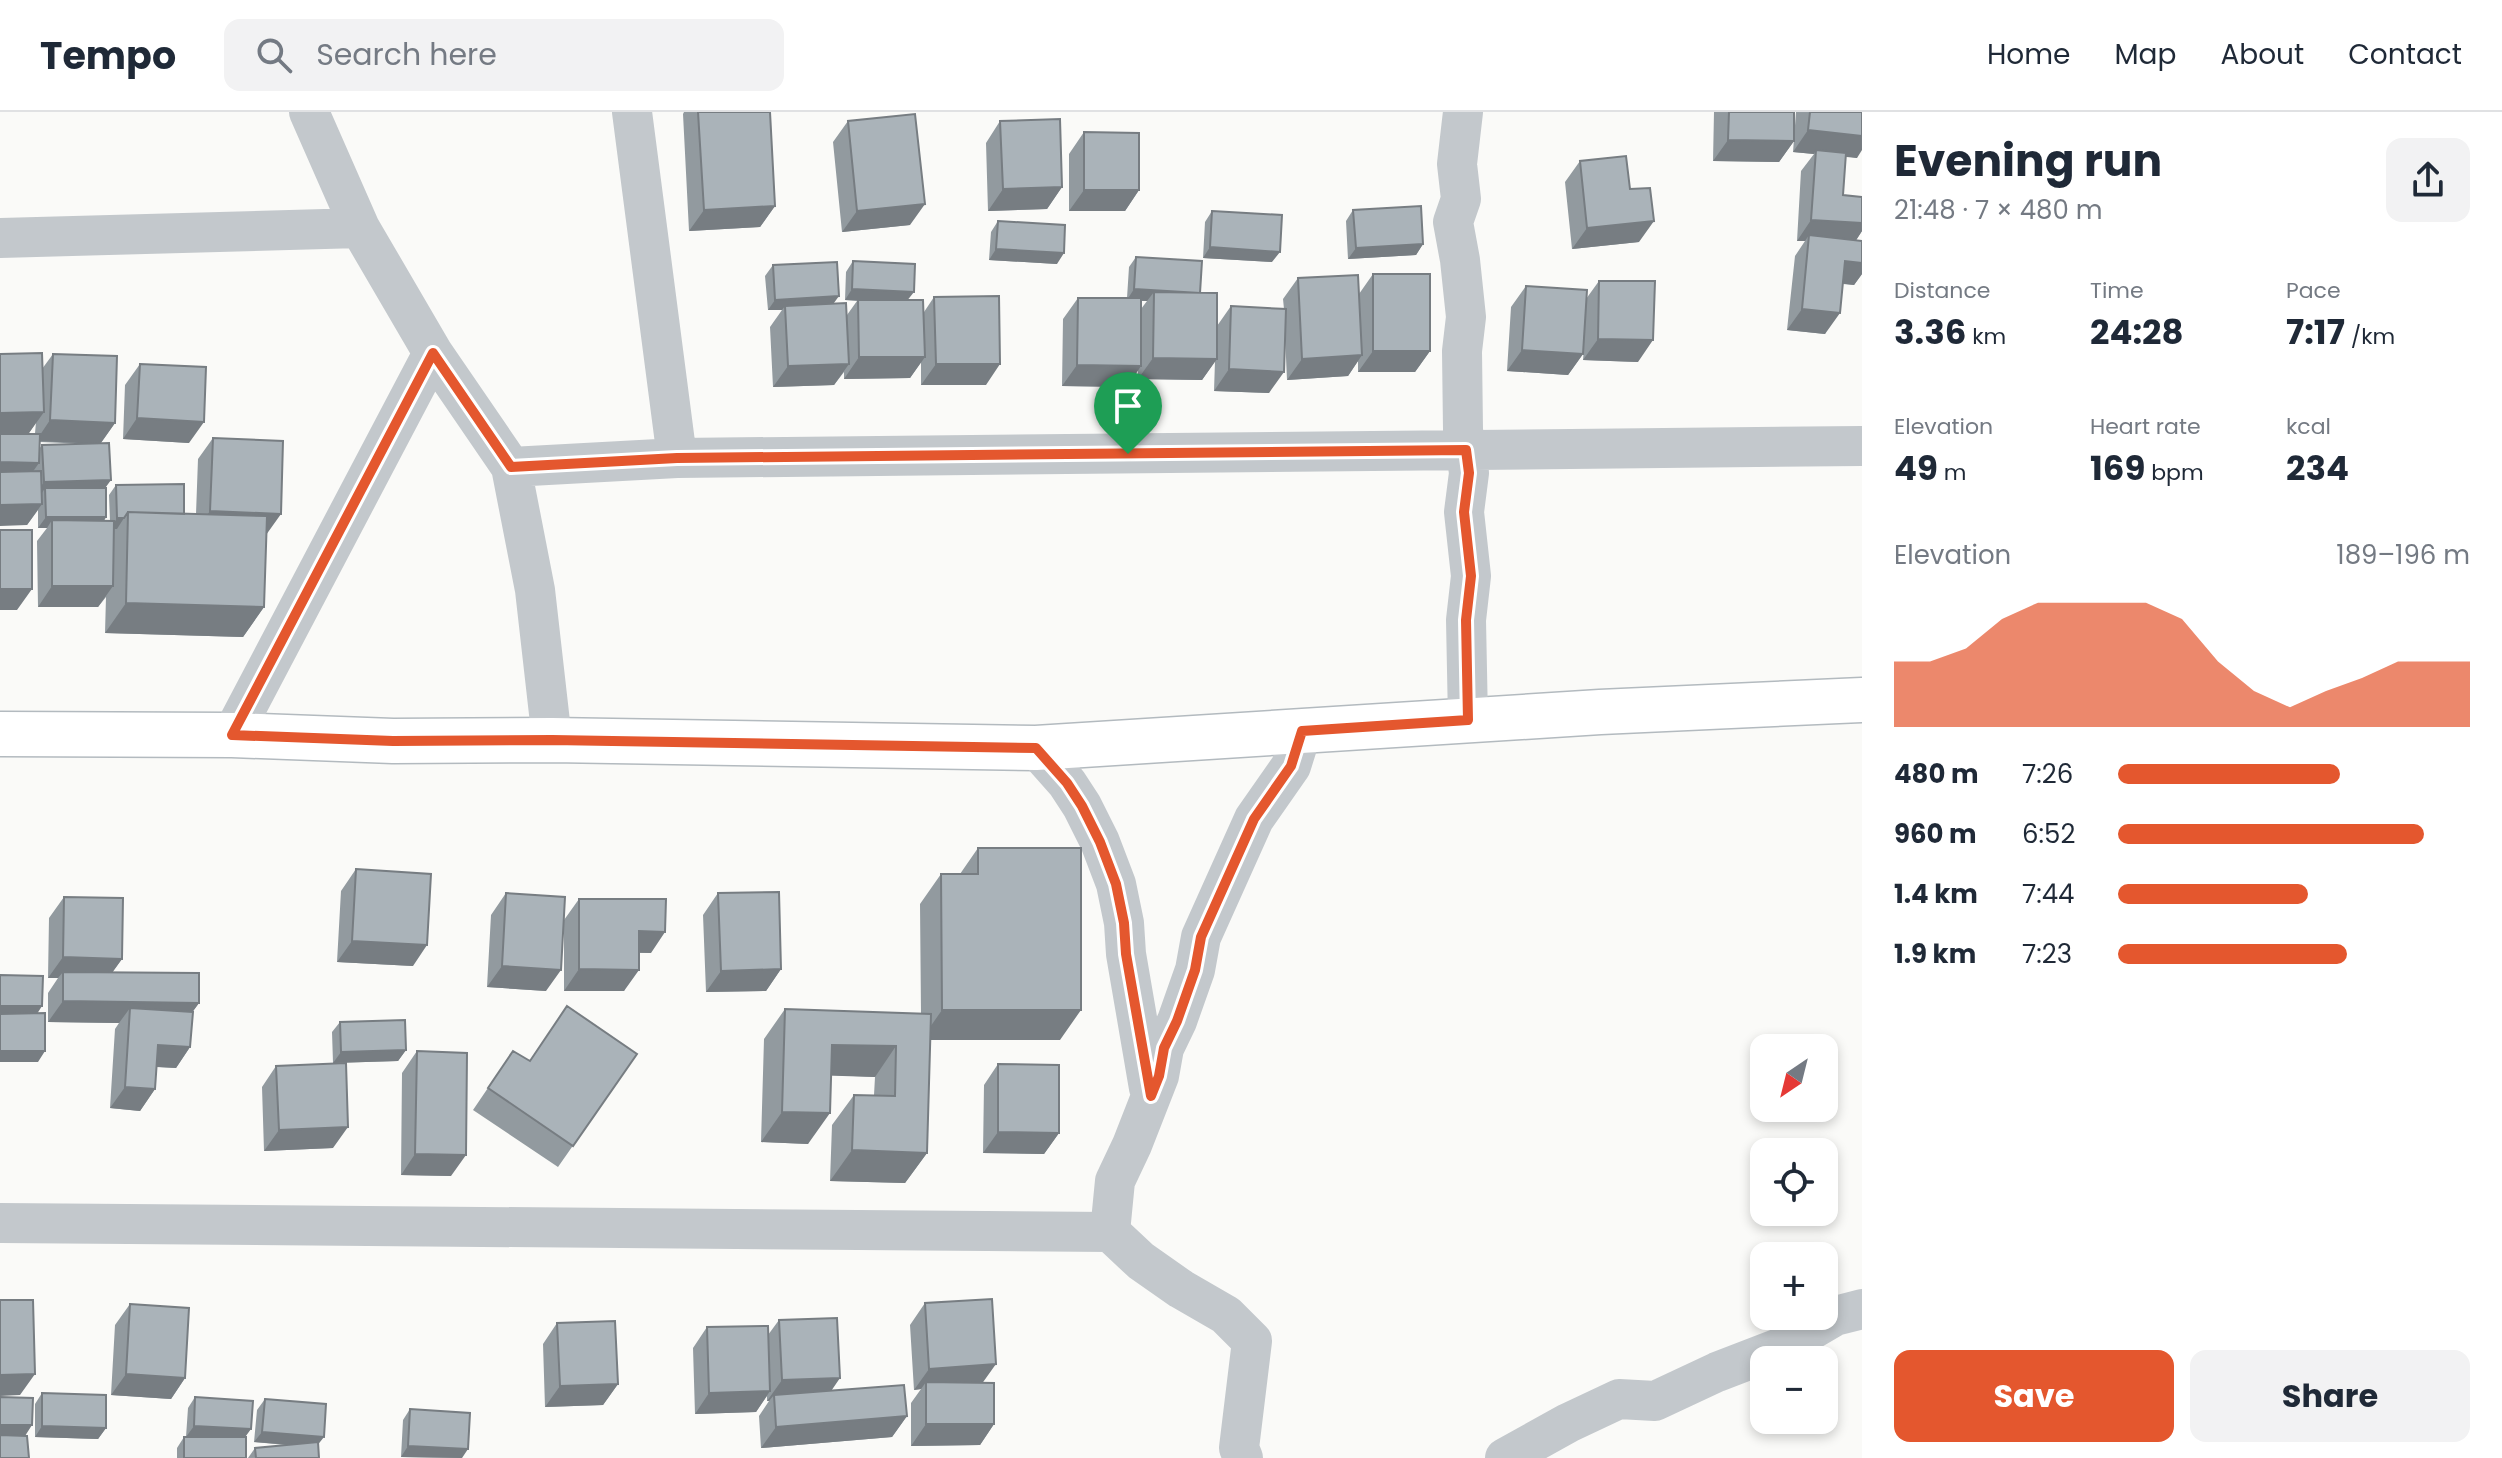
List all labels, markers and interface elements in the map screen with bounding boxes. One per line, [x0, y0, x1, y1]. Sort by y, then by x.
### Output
search box [224, 19, 784, 91]
text: Tempo [40, 29, 176, 82]
icon: search [252, 33, 296, 77]
text: Search here [316, 33, 497, 76]
text: Home [1987, 35, 2070, 74]
text: Map [2114, 35, 2176, 74]
text: About [2220, 35, 2304, 74]
text: Contact [2348, 35, 2462, 74]
text: Evening run [1894, 130, 2162, 191]
button: share [2386, 138, 2470, 222]
text: 21:48 · 7 × 480 m [1894, 192, 2103, 228]
text: Distance [1894, 275, 1990, 306]
text: Time [2090, 275, 2144, 306]
text: Pace [2286, 275, 2341, 306]
text: 3.36 [1894, 308, 1966, 356]
text: 24:28 [2090, 308, 2184, 356]
text: 7:17 [2286, 308, 2345, 356]
text: km [1966, 321, 2006, 352]
text: /km [2345, 321, 2395, 352]
pin [1094, 372, 1162, 454]
icon: arrive [1106, 384, 1150, 428]
text: Elevation [1894, 411, 1993, 442]
text: Heart rate [2090, 411, 2201, 442]
text: kcal [2286, 411, 2331, 442]
text: 49 [1894, 444, 1938, 492]
text: 169 [2090, 444, 2145, 492]
text: 234 [2286, 444, 2349, 492]
text: m [1938, 457, 1966, 488]
text: bpm [2145, 457, 2204, 488]
text: Elevation [1894, 537, 2011, 573]
text: 189–196 m [2336, 537, 2470, 573]
text: 480 m [1894, 756, 1978, 792]
text: 7:26 [2022, 756, 2073, 792]
text: 960 m [1894, 816, 1977, 852]
text: 6:52 [2022, 816, 2075, 852]
text: 1.4 km [1894, 876, 1978, 912]
text: 7:44 [2022, 876, 2074, 912]
text: 1.9 km [1894, 936, 1976, 972]
text: 7:23 [2022, 936, 2072, 972]
north arrow [1750, 1034, 1838, 1122]
map controls [1750, 1034, 1838, 1434]
button: locate [1750, 1138, 1838, 1226]
button: + [1750, 1242, 1838, 1330]
button: − [1750, 1346, 1838, 1434]
button: Save [1894, 1350, 2174, 1442]
button: Share [2190, 1350, 2470, 1442]

